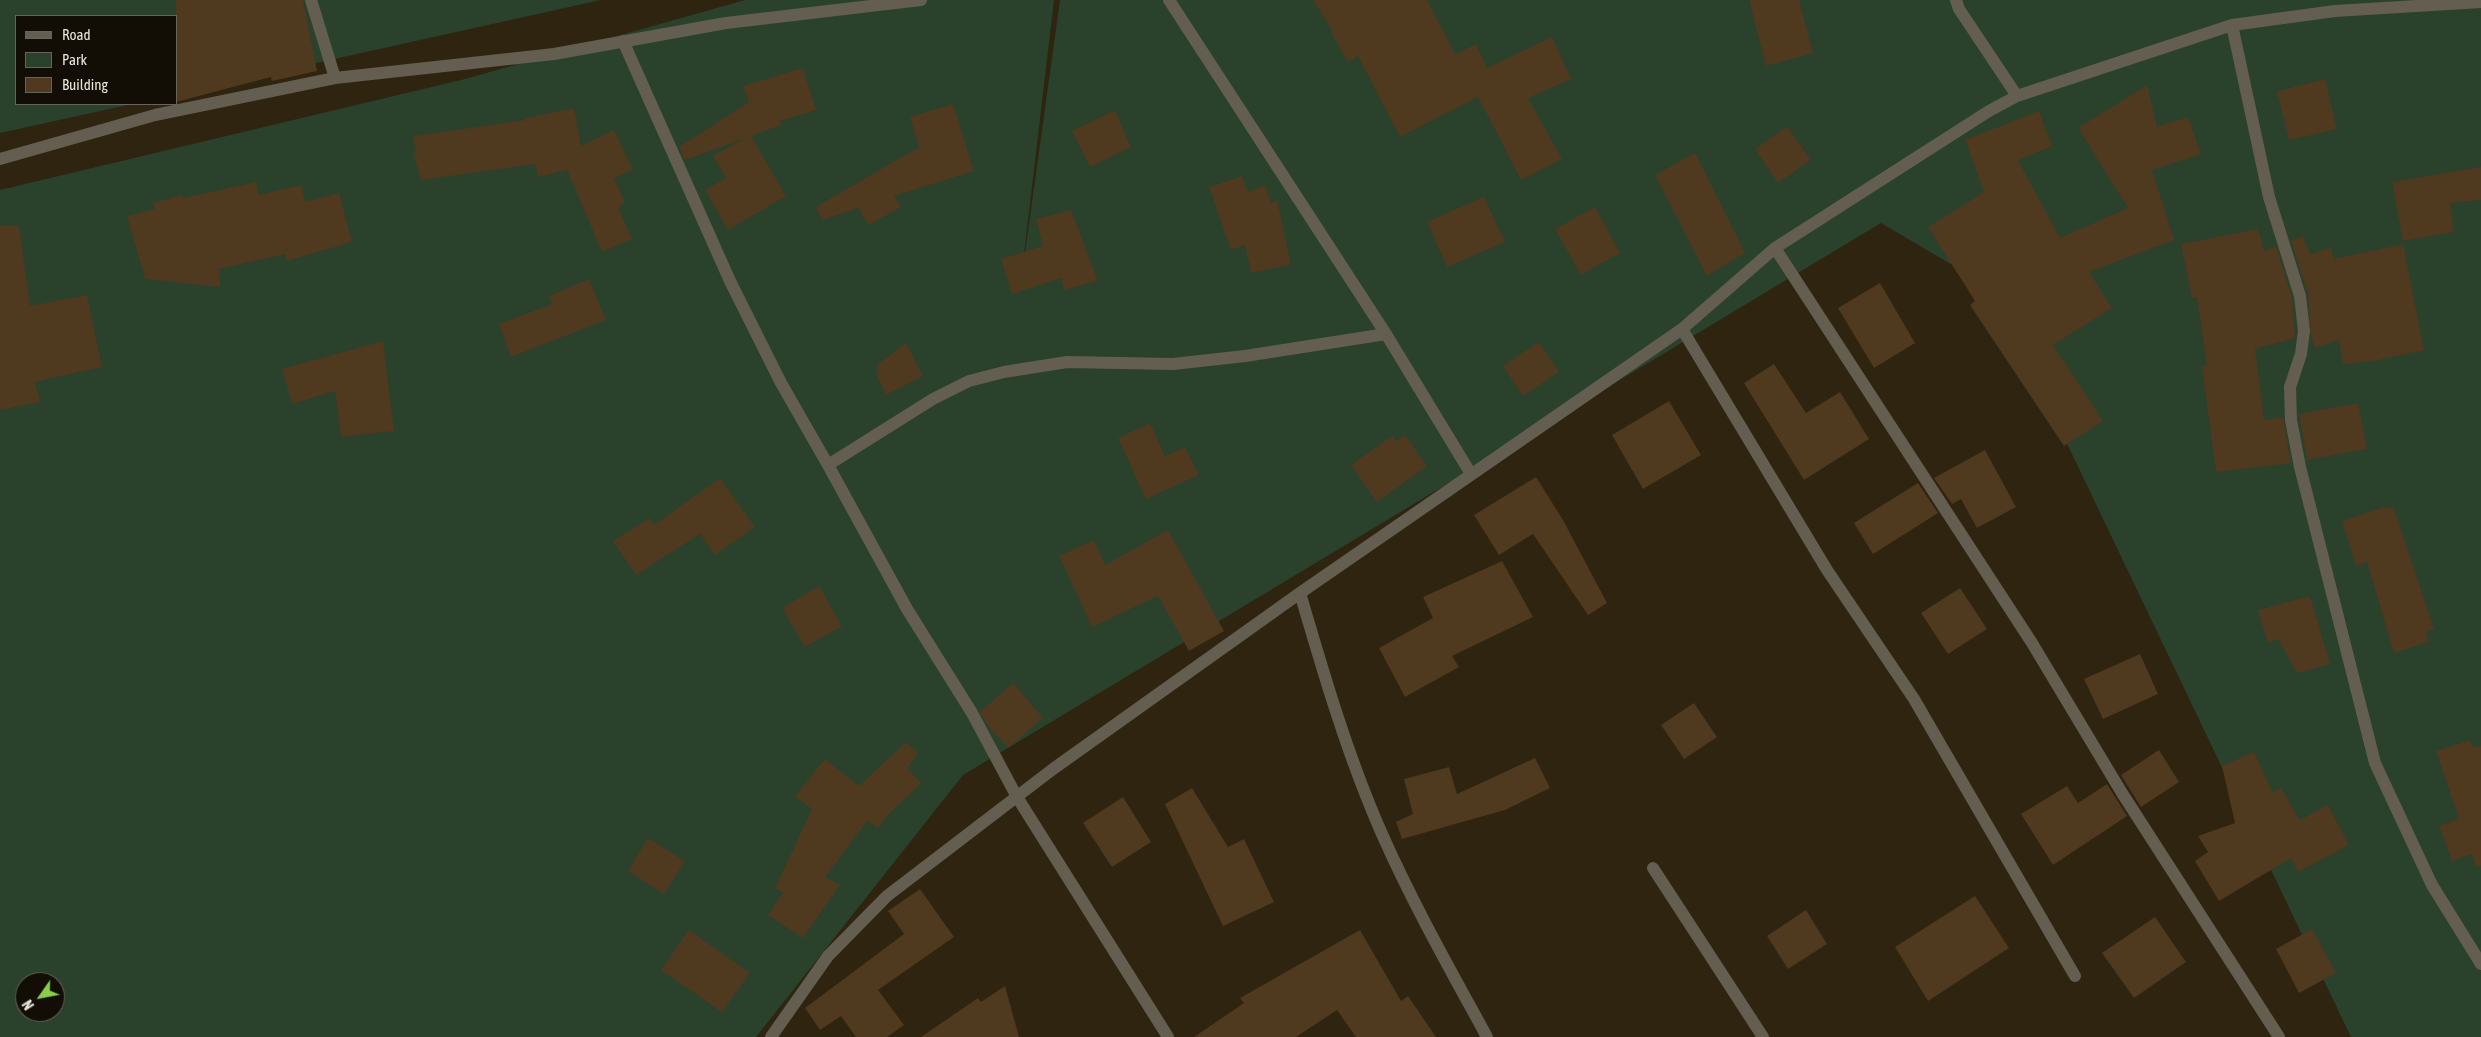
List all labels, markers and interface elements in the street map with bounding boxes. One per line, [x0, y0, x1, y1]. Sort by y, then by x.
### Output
legend [15, 15, 178, 105]
text: Road [62, 26, 91, 43]
text: Park [62, 51, 87, 68]
text: Building [62, 76, 108, 93]
north arrow [15, 972, 65, 1022]
text: N [19, 997, 37, 1012]

